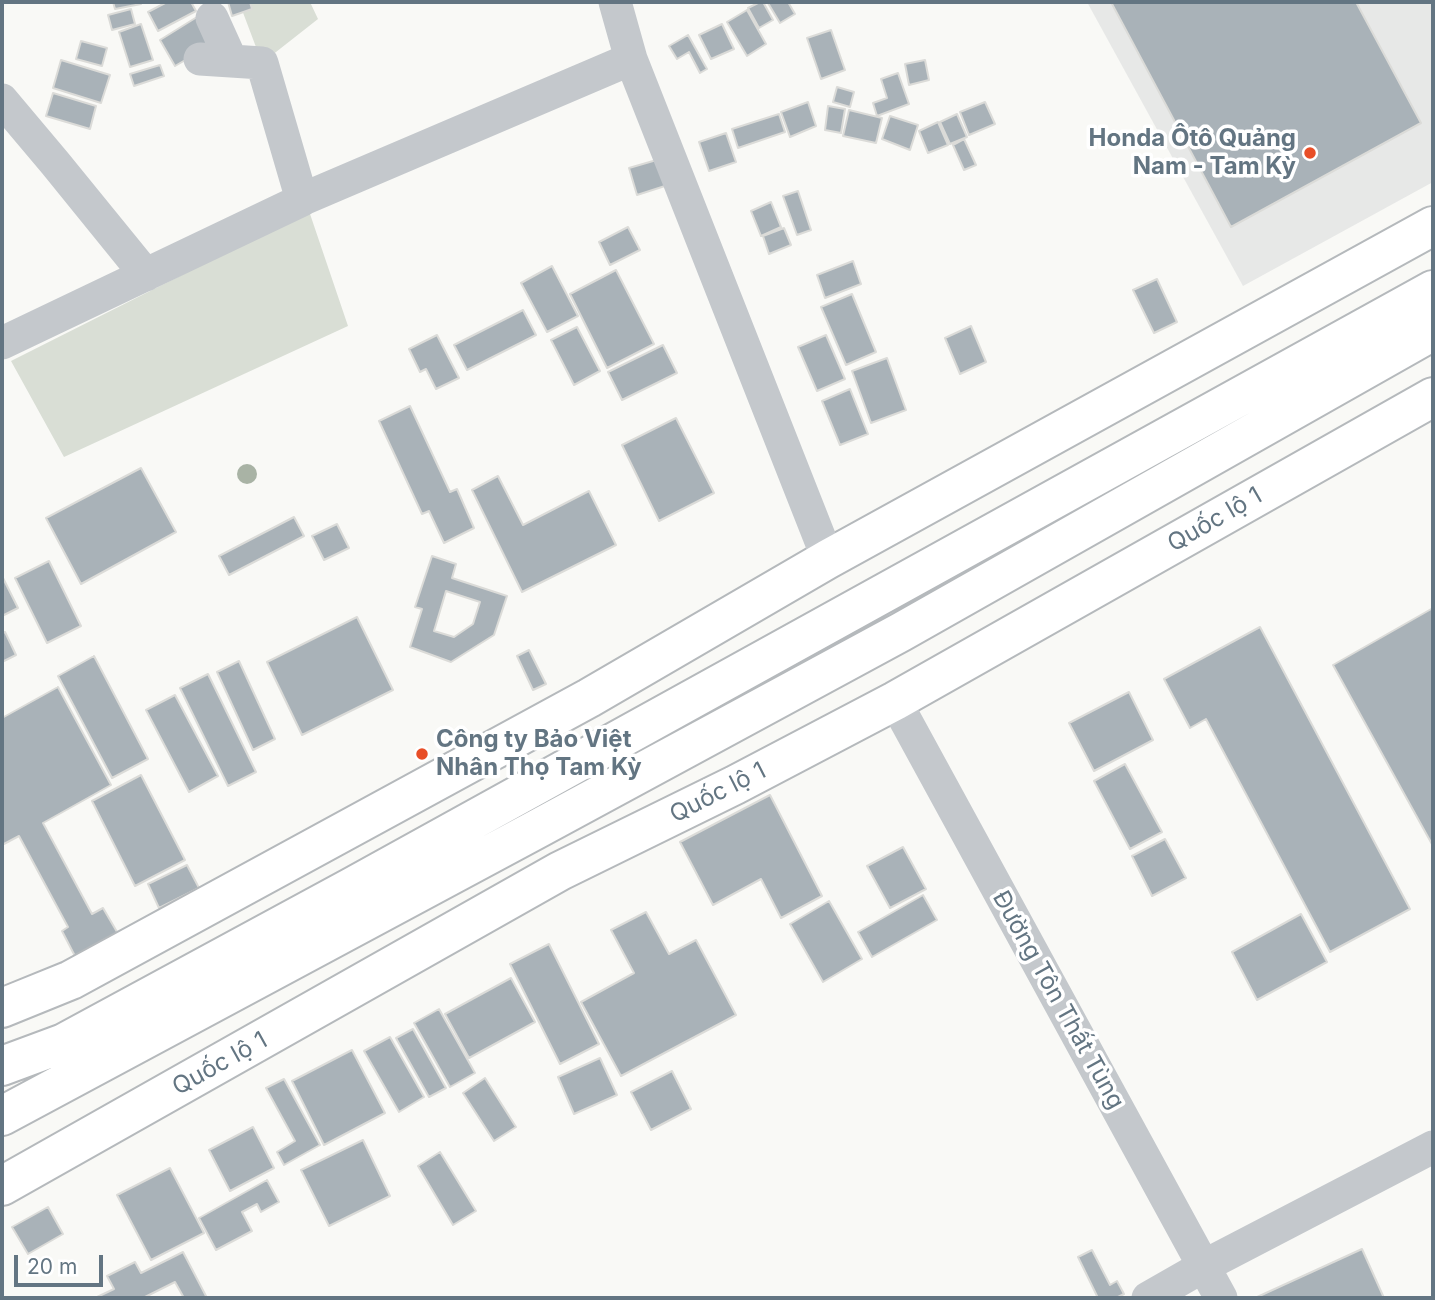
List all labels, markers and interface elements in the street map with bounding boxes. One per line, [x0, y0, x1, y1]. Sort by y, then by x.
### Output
place label: Honda Ôtô Quảng Nam - Tam Kỳ [1089, 125, 1296, 181]
marker: Honda Ôtô Quảng Nam - Tam Kỳ [1302, 145, 1318, 161]
street label: Quốc lộ 1 [1163, 482, 1267, 558]
place label: Công ty Bảo Việt Nhân Thọ Tam Kỳ [436, 726, 642, 782]
marker: Công ty Bảo Việt Nhân Thọ Tam Kỳ [414, 746, 430, 762]
street label: Quốc lộ 1 [665, 757, 771, 829]
street label: Đường Tôn Thất Tùng [986, 886, 1130, 1114]
street label: Quốc lộ 1 [167, 1026, 273, 1102]
scale bar [18, 1240, 107, 1284]
text: 20 m [27, 1254, 77, 1279]

